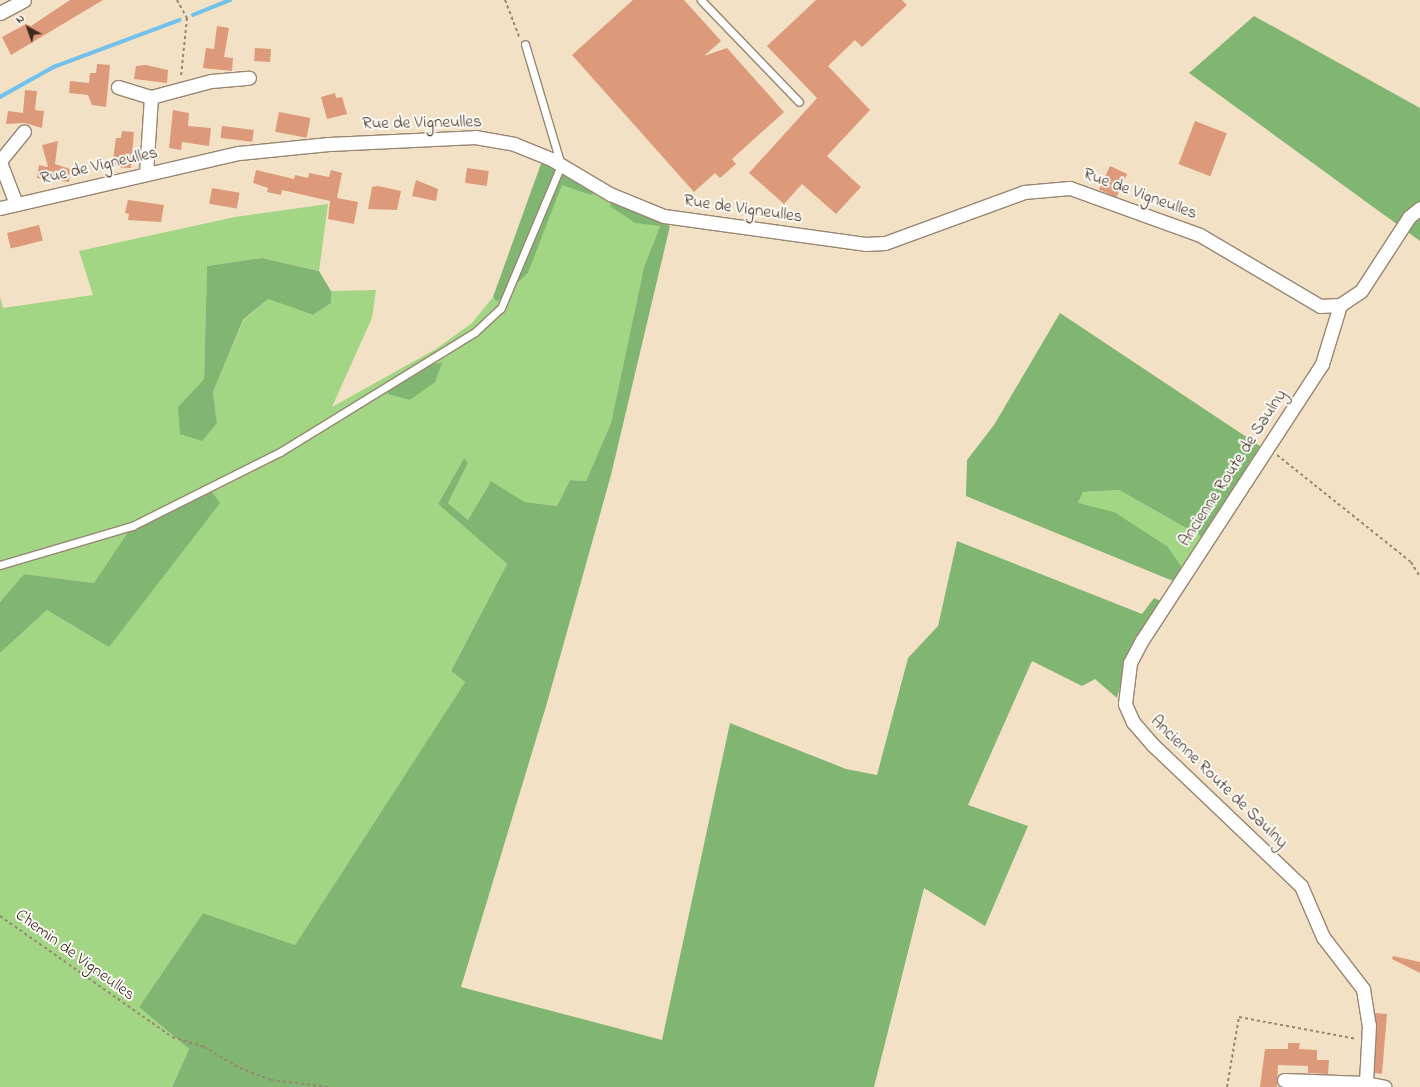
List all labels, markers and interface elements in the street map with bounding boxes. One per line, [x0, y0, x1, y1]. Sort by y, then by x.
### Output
north arrow [8, 8, 48, 48]
text: N [12, 10, 28, 27]
street label: Rue de Vigneulles [362, 112, 482, 134]
street label: Rue de Vigneulles [38, 143, 160, 189]
street label: Rue de Vigneulles [1080, 164, 1200, 224]
street label: Rue de Vigneulles [682, 191, 804, 227]
street label: Ancienne Route de Saulny [1175, 386, 1291, 550]
street label: Ancienne Route de Saulny [1146, 711, 1292, 853]
street label: Chemin de Vigneulles [11, 905, 139, 1005]

